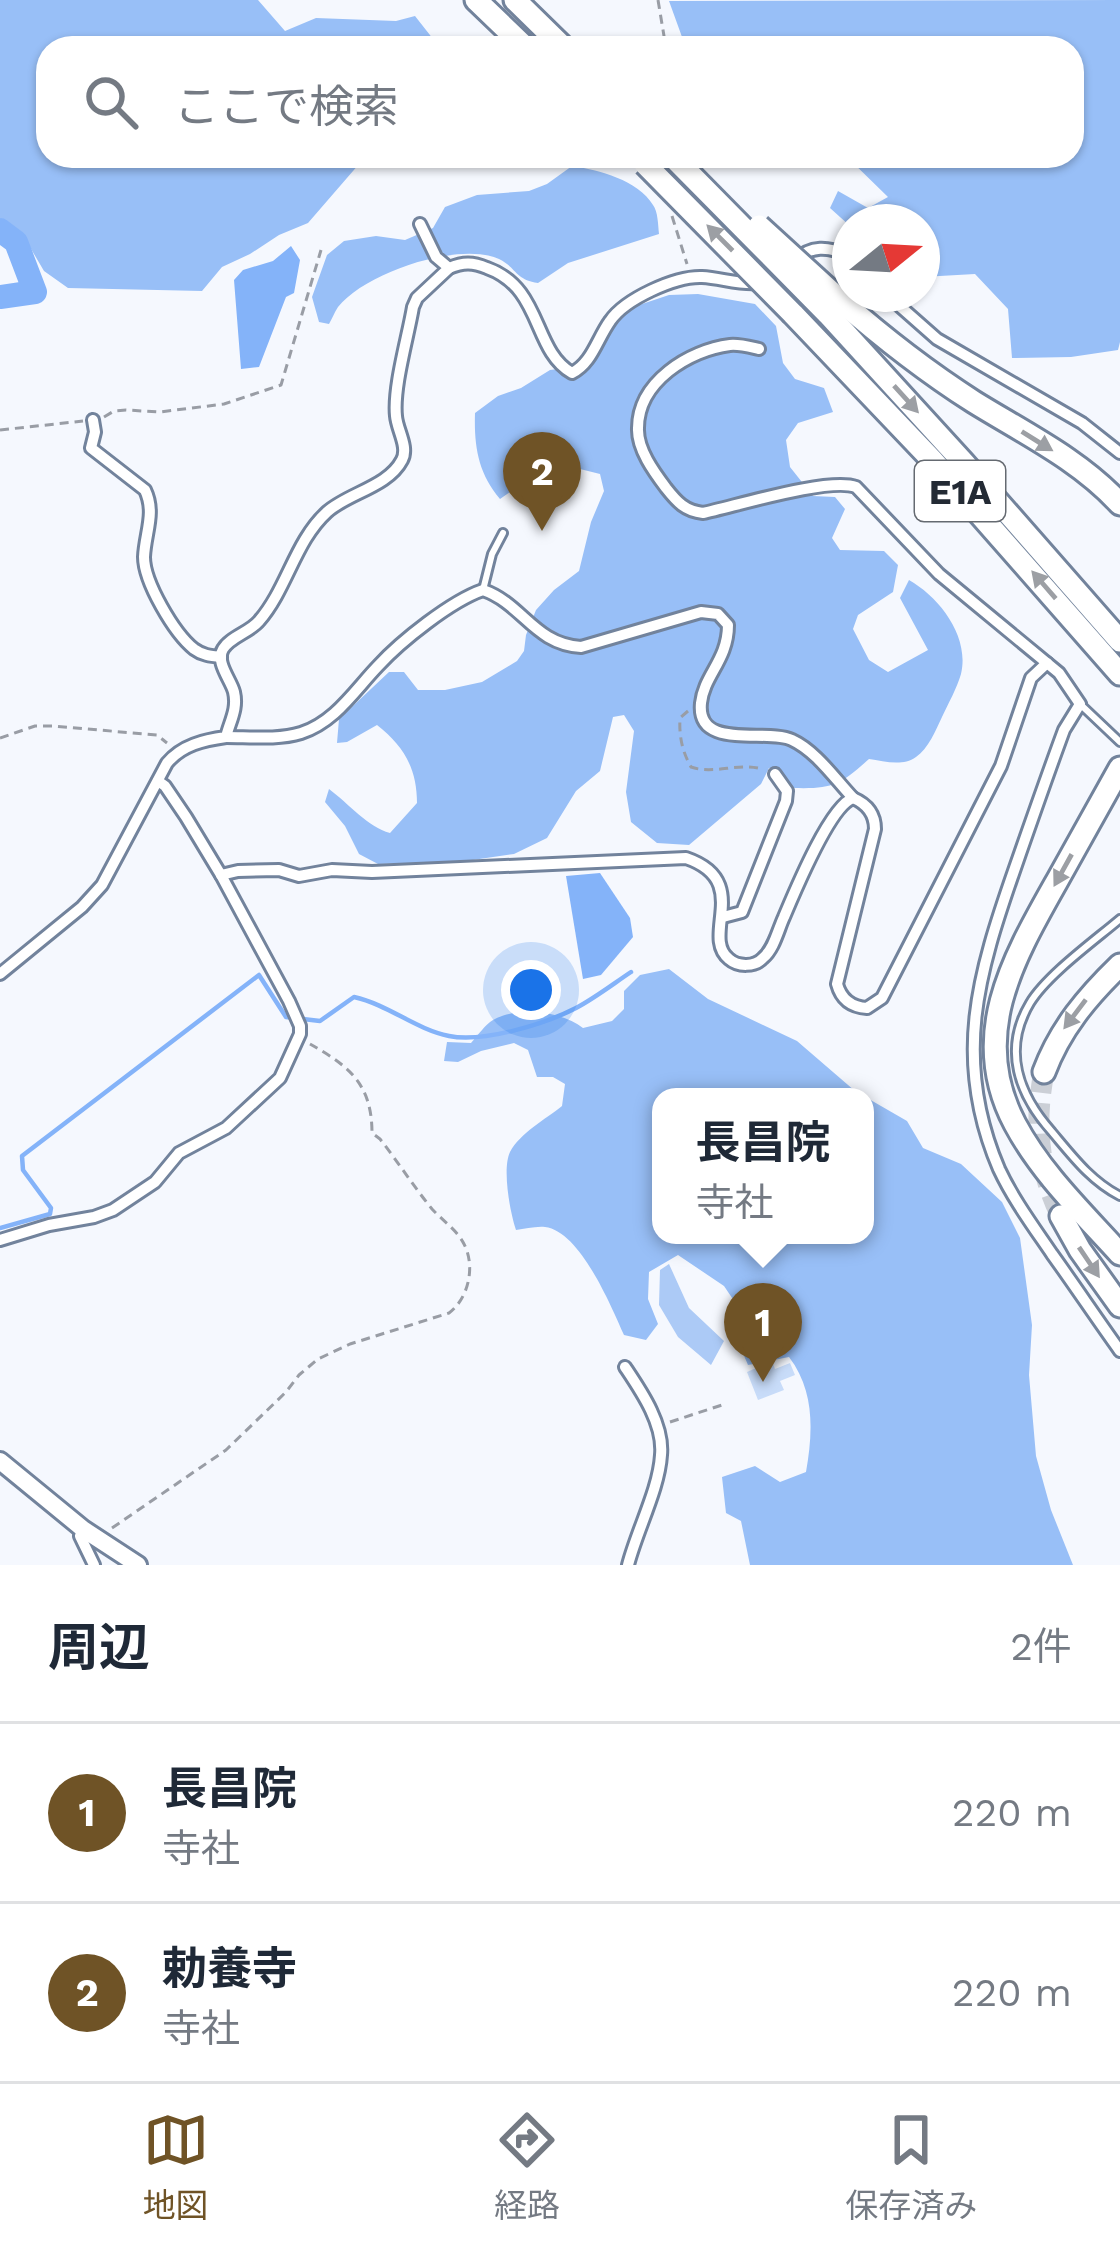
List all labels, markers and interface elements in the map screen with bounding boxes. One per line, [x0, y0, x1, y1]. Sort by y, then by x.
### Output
search box [36, 36, 1084, 168]
icon: search [78, 69, 144, 135]
text: ここで検索 [174, 80, 399, 133]
north arrow [832, 204, 940, 312]
one-way arrow [706, 224, 734, 252]
one-way arrow [892, 385, 919, 414]
one-way arrow [1021, 429, 1054, 451]
pin: 2 [503, 432, 581, 531]
road number: E1A [915, 461, 1005, 521]
one-way arrow [1031, 570, 1057, 600]
one-way arrow [1053, 853, 1074, 887]
your location [501, 960, 561, 1020]
one-way arrow [1064, 998, 1088, 1030]
popup [652, 1088, 874, 1244]
text: 長昌院 [695, 1116, 831, 1169]
text: 寺社 [695, 1180, 774, 1225]
one-way arrow [1077, 1246, 1100, 1279]
pin: 1 [724, 1283, 802, 1382]
text: 周辺 [48, 1618, 150, 1677]
text: 2件 [1010, 1624, 1072, 1669]
text: 長昌院 [162, 1762, 297, 1815]
text: 1 [79, 1790, 95, 1835]
text: 220 m [952, 1790, 1072, 1835]
text: 寺社 [162, 1826, 240, 1871]
text: 勅養寺 [162, 1942, 297, 1995]
text: 2 [75, 1970, 99, 2015]
text: 220 m [952, 1970, 1072, 2015]
text: 寺社 [162, 2006, 240, 2051]
tab: 地図 [143, 2107, 209, 2227]
tab: 経路 [494, 2107, 560, 2227]
tab: 保存済み [845, 2107, 977, 2227]

